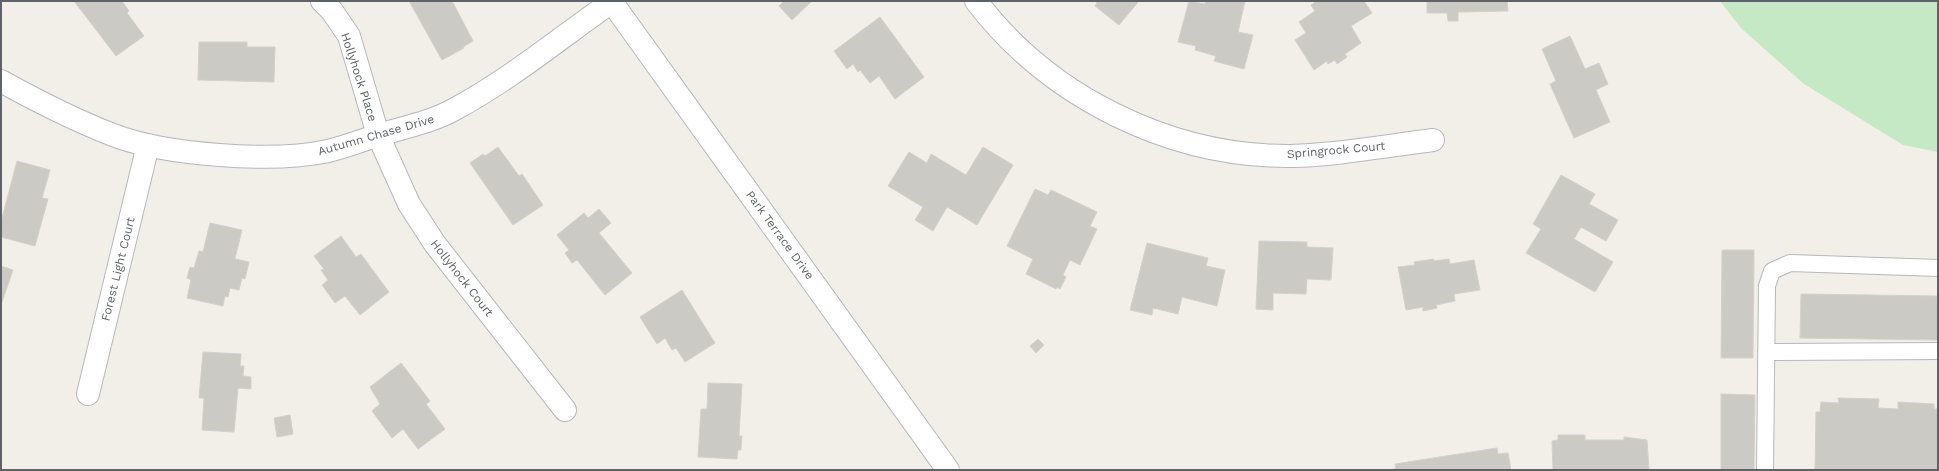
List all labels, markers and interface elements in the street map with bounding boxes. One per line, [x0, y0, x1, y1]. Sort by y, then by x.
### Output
street label: Hollyhock Place [338, 31, 380, 123]
street label: Autumn Chase Drive [316, 112, 436, 158]
street label: Springrock Court [1286, 139, 1386, 161]
street label: Park Terrace Drive [743, 188, 817, 282]
street label: Forest Light Court [98, 216, 138, 322]
street label: Hollyhock Court [428, 237, 496, 319]

